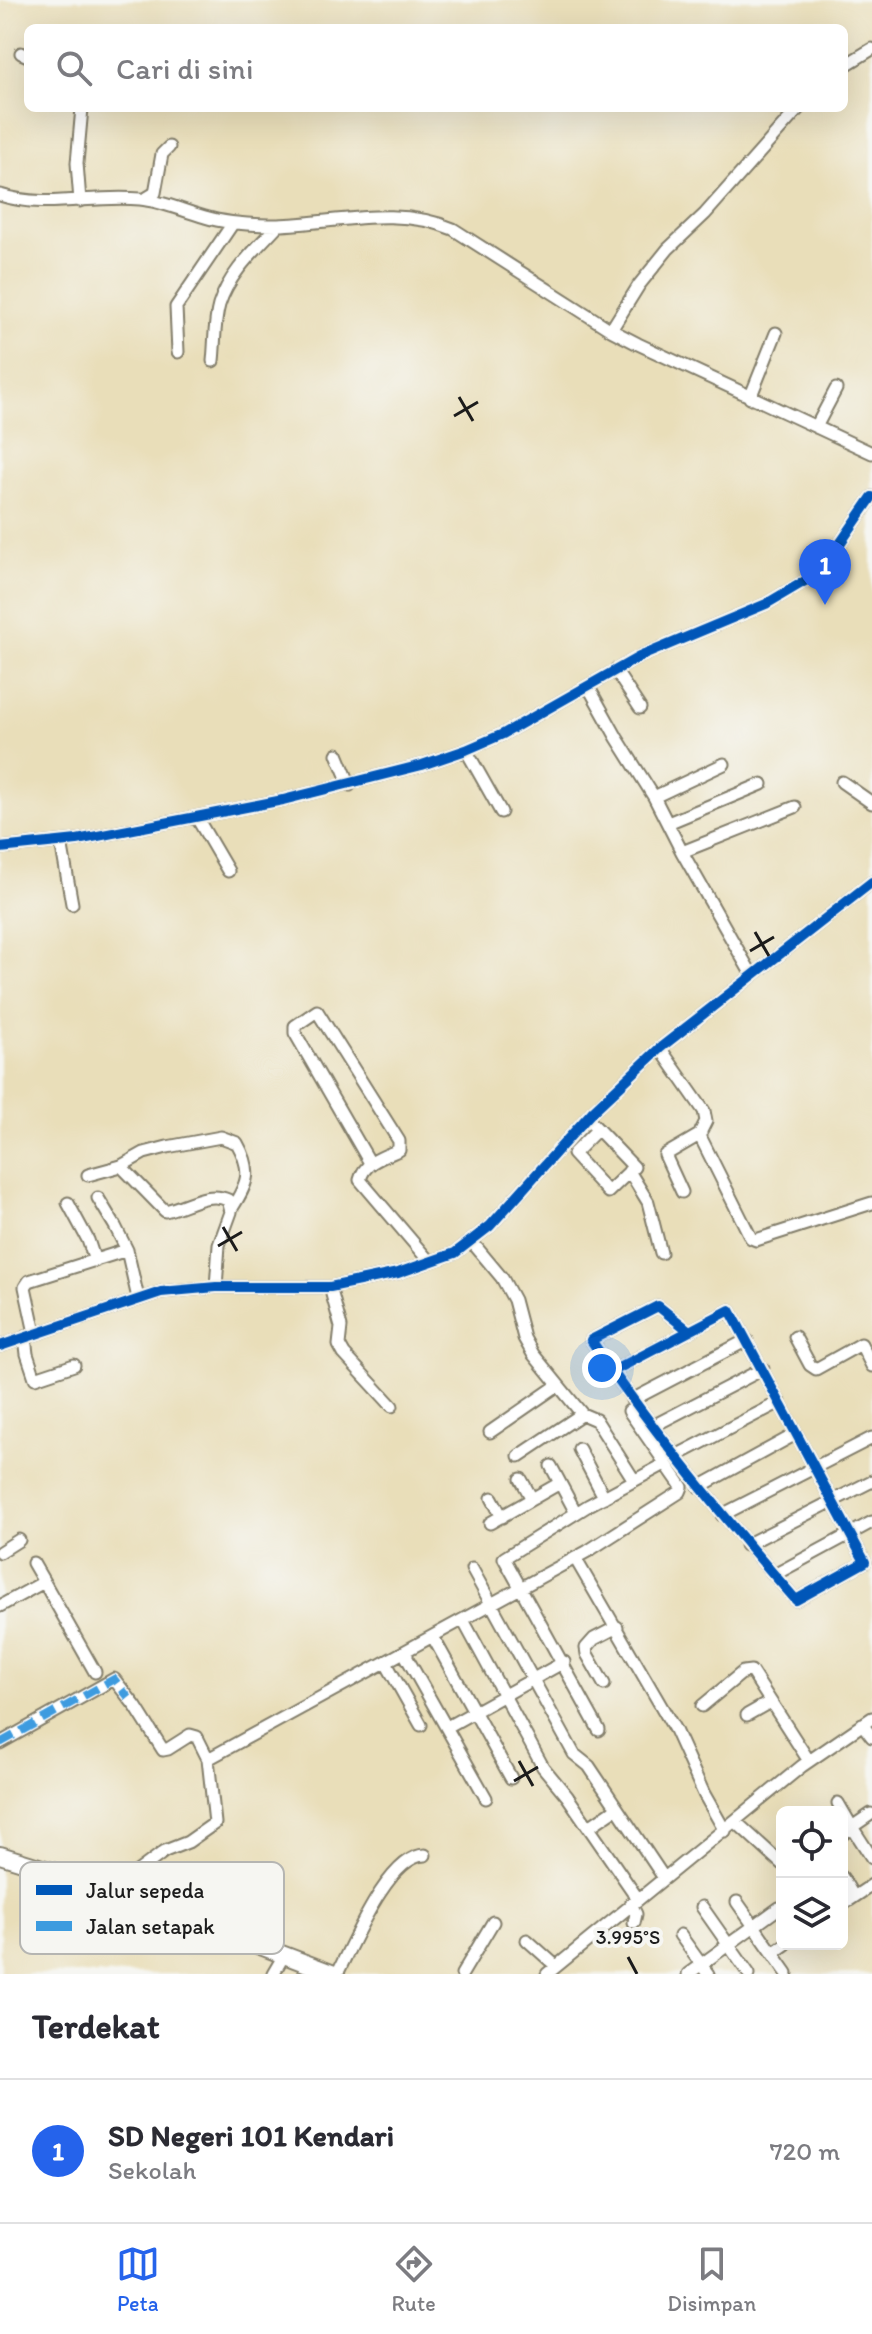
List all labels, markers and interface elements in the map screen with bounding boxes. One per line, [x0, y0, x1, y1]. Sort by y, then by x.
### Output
search box [24, 24, 848, 112]
icon: search [52, 46, 96, 90]
text: Cari di sini [116, 50, 254, 87]
pin: 1 [799, 539, 851, 605]
your location [582, 1348, 622, 1388]
map controls [776, 1806, 848, 1950]
button: locate [776, 1806, 848, 1878]
legend [20, 1862, 284, 1954]
text: Jalur sepeda [86, 1877, 205, 1904]
button: layers [776, 1878, 848, 1950]
text: Jalan setapak [86, 1913, 215, 1940]
text: 3.995°S [596, 1925, 660, 1949]
text: Terdekat [32, 2006, 160, 2047]
text: SD Negeri 101 Kendari [108, 2117, 394, 2154]
text: 1 [52, 2135, 64, 2167]
text: 720 m [770, 2135, 840, 2167]
text: Sekolah [108, 2154, 196, 2186]
tab: Peta [116, 2242, 160, 2317]
tab: Rute [391, 2242, 436, 2317]
tab: Disimpan [667, 2242, 756, 2317]

